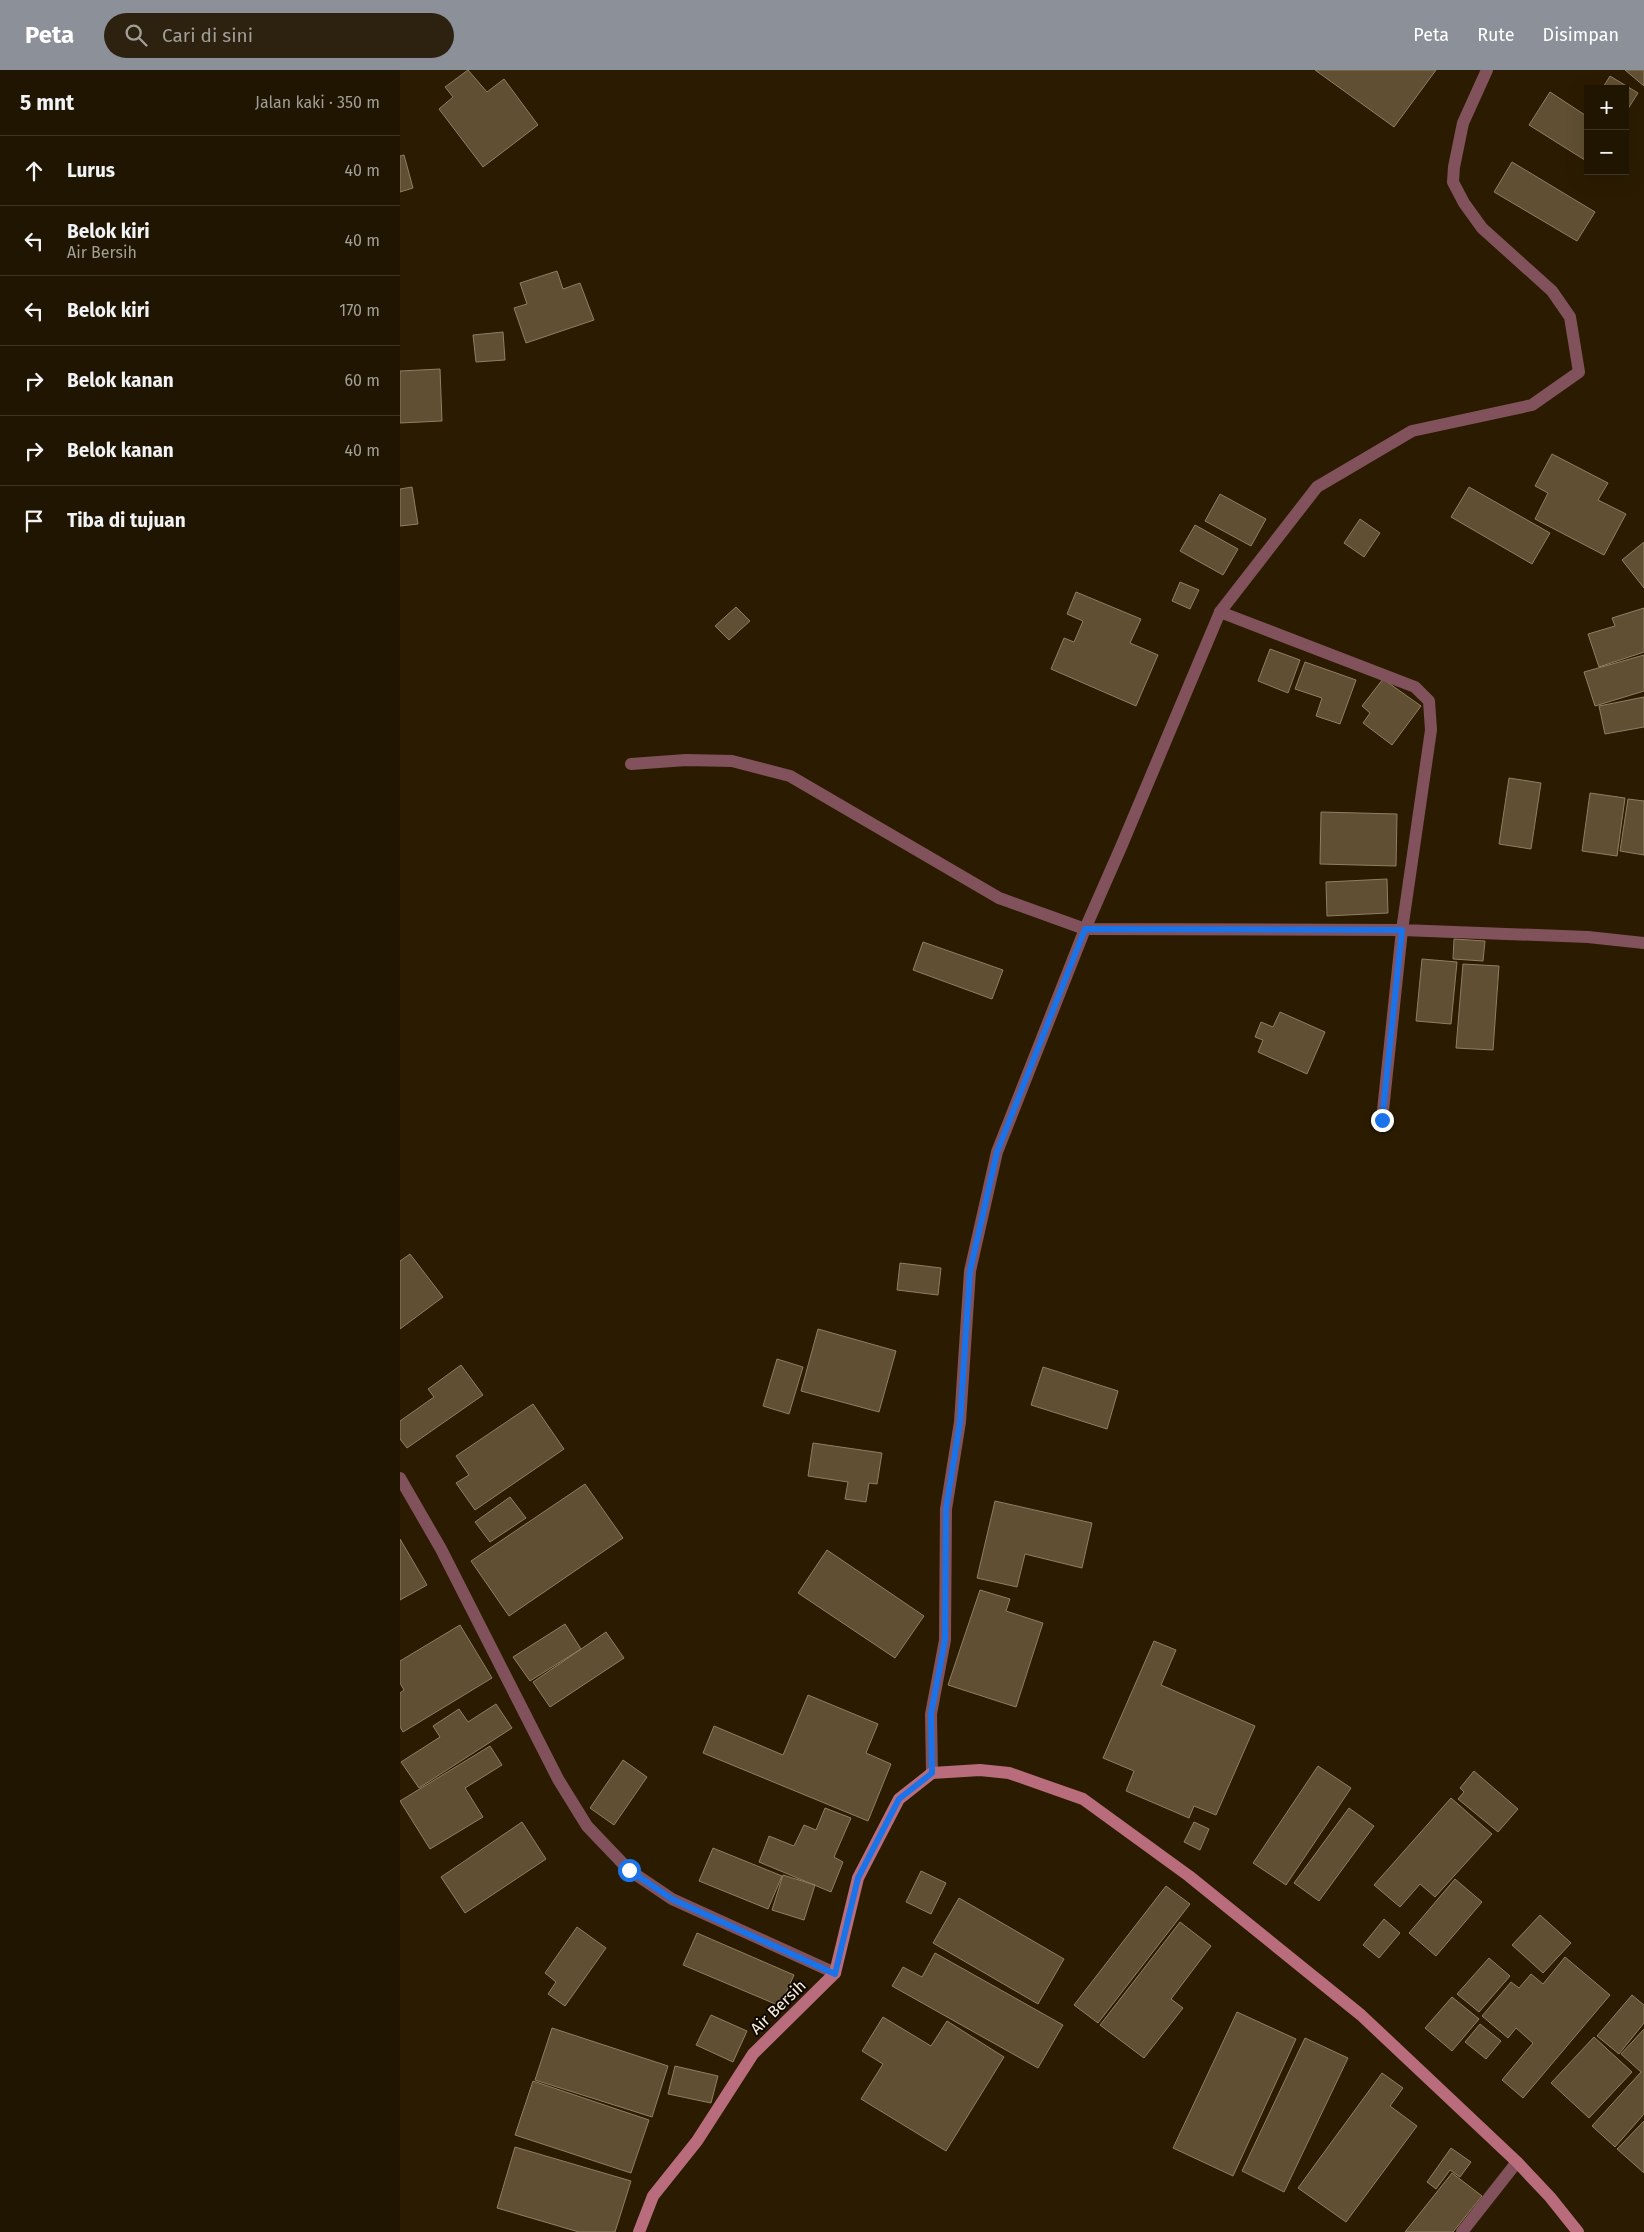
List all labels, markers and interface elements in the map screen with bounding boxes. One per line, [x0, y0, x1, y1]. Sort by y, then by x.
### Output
search box [104, 13, 454, 58]
text: Peta [25, 21, 74, 49]
icon: search [122, 21, 150, 49]
text: Cari di sini [162, 24, 253, 47]
text: Peta [1413, 24, 1449, 46]
text: Rute [1477, 24, 1515, 46]
text: Disimpan [1543, 24, 1619, 46]
map controls [1584, 85, 1629, 175]
button: + [1584, 85, 1629, 130]
text: 5 mnt [20, 90, 74, 116]
text: Jalan kaki · 350 m [255, 93, 380, 112]
button: − [1584, 130, 1629, 175]
icon: ahead [20, 157, 48, 185]
text: Lurus [67, 159, 115, 182]
text: 40 m [345, 161, 380, 180]
text: Belok kiri [67, 220, 150, 243]
icon: left [20, 227, 48, 255]
text: 40 m [345, 231, 380, 250]
text: Air Bersih [67, 243, 137, 262]
icon: left [20, 297, 48, 325]
text: Belok kiri [67, 299, 150, 322]
text: 170 m [339, 301, 380, 320]
icon: right [20, 367, 48, 395]
text: Belok kanan [67, 369, 174, 392]
text: 60 m [345, 371, 380, 390]
icon: right [20, 437, 48, 465]
text: Belok kanan [67, 439, 174, 462]
text: 40 m [345, 441, 380, 460]
icon: arrive [20, 507, 48, 535]
text: Tiba di tujuan [67, 509, 186, 532]
route end [1371, 1109, 1394, 1132]
route start [618, 1859, 641, 1882]
street label: Air Bersih [746, 1976, 810, 2038]

